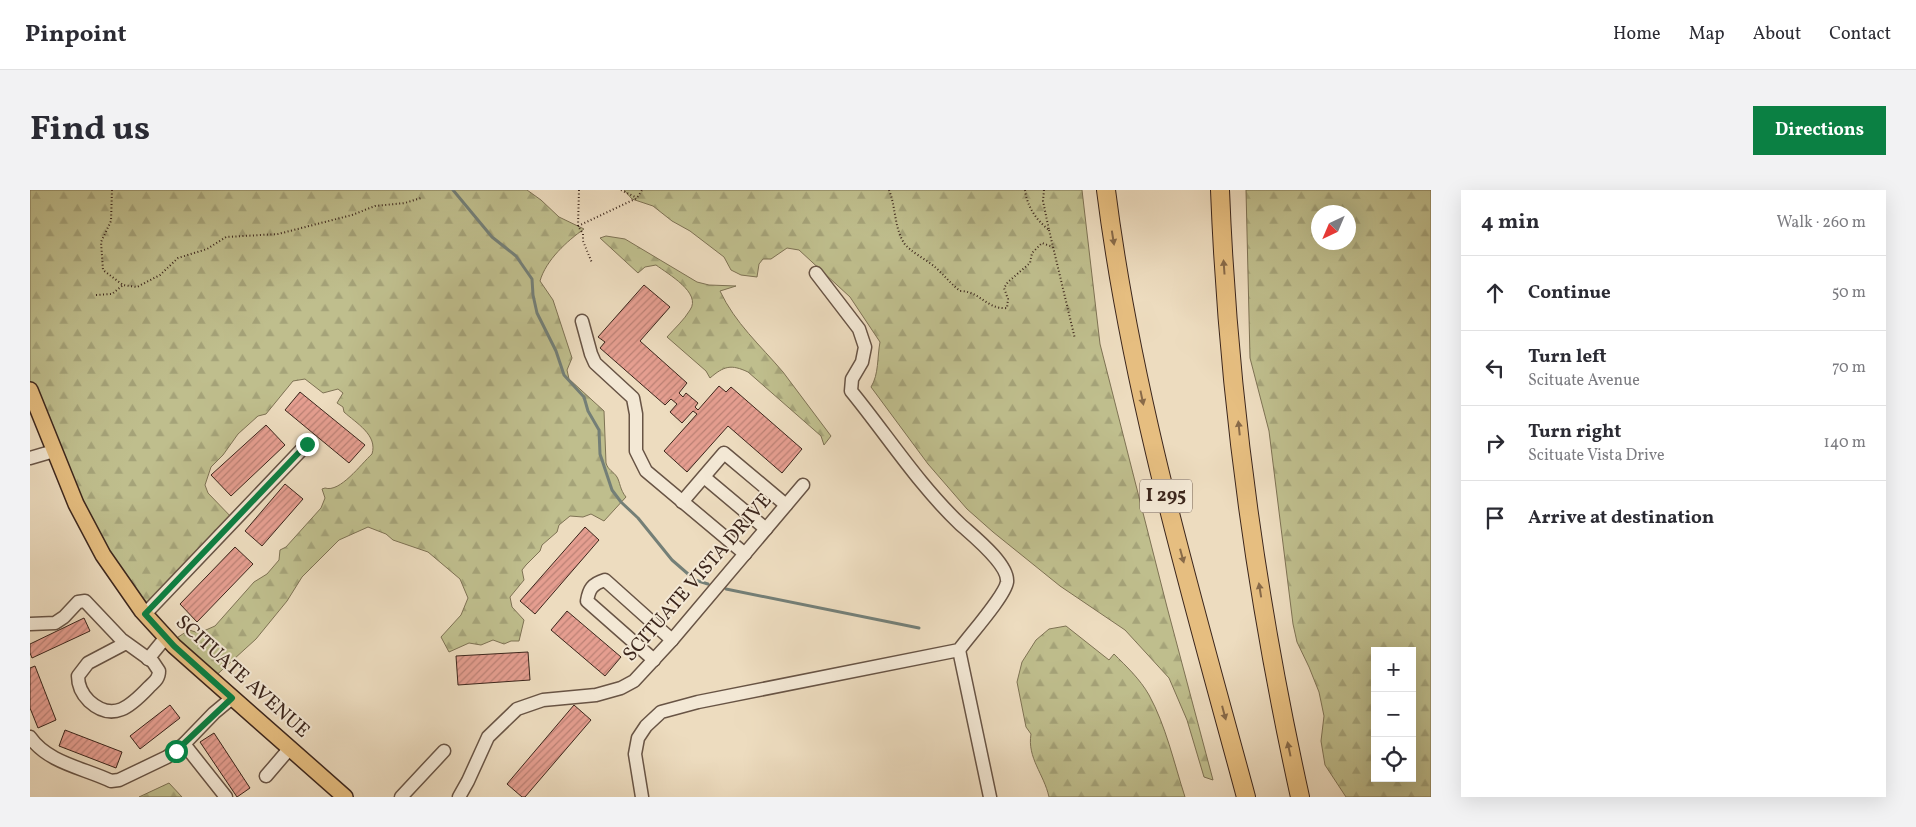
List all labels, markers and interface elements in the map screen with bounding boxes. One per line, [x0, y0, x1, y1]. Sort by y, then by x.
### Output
text: Pinpoint [25, 18, 127, 52]
text: Home [1613, 22, 1661, 47]
text: Map [1689, 22, 1725, 47]
text: About [1753, 22, 1801, 47]
text: Contact [1829, 22, 1891, 47]
text: Find us [30, 106, 150, 154]
button: Directions [1753, 106, 1886, 155]
north arrow [1311, 205, 1356, 250]
text: 4 min [1481, 208, 1540, 237]
text: Walk · 260 m [1776, 212, 1866, 234]
one-way arrow [1110, 231, 1118, 247]
one-way arrow [1219, 258, 1227, 274]
icon: ahead [1481, 279, 1509, 307]
text: Continue [1528, 280, 1611, 306]
text: 50 m [1832, 282, 1866, 304]
text: Turn left [1528, 344, 1607, 370]
icon: left [1481, 354, 1509, 382]
text: 70 m [1832, 357, 1866, 379]
text: Scituate Avenue [1528, 370, 1640, 392]
one-way arrow [1139, 391, 1147, 407]
text: Turn right [1528, 419, 1621, 445]
one-way arrow [1235, 420, 1243, 436]
icon: right [1481, 429, 1509, 457]
text: 140 m [1824, 432, 1866, 454]
route end [296, 433, 319, 456]
text: Scituate Vista Drive [1528, 445, 1665, 467]
road number: I 295 [1140, 480, 1192, 512]
street label: SCITUATE VISTA DRIVE [617, 488, 779, 668]
icon: arrive [1481, 504, 1509, 532]
text: Arrive at destination [1528, 505, 1714, 531]
one-way arrow [1178, 548, 1186, 563]
one-way arrow [1255, 581, 1263, 597]
street label: SCITUATE AVENUE [169, 609, 315, 745]
map controls [1371, 647, 1416, 782]
button: + [1371, 647, 1416, 692]
button: − [1371, 692, 1416, 737]
one-way arrow [1220, 705, 1228, 720]
button: locate [1371, 737, 1416, 782]
route start [165, 740, 188, 763]
one-way arrow [1285, 741, 1293, 757]

